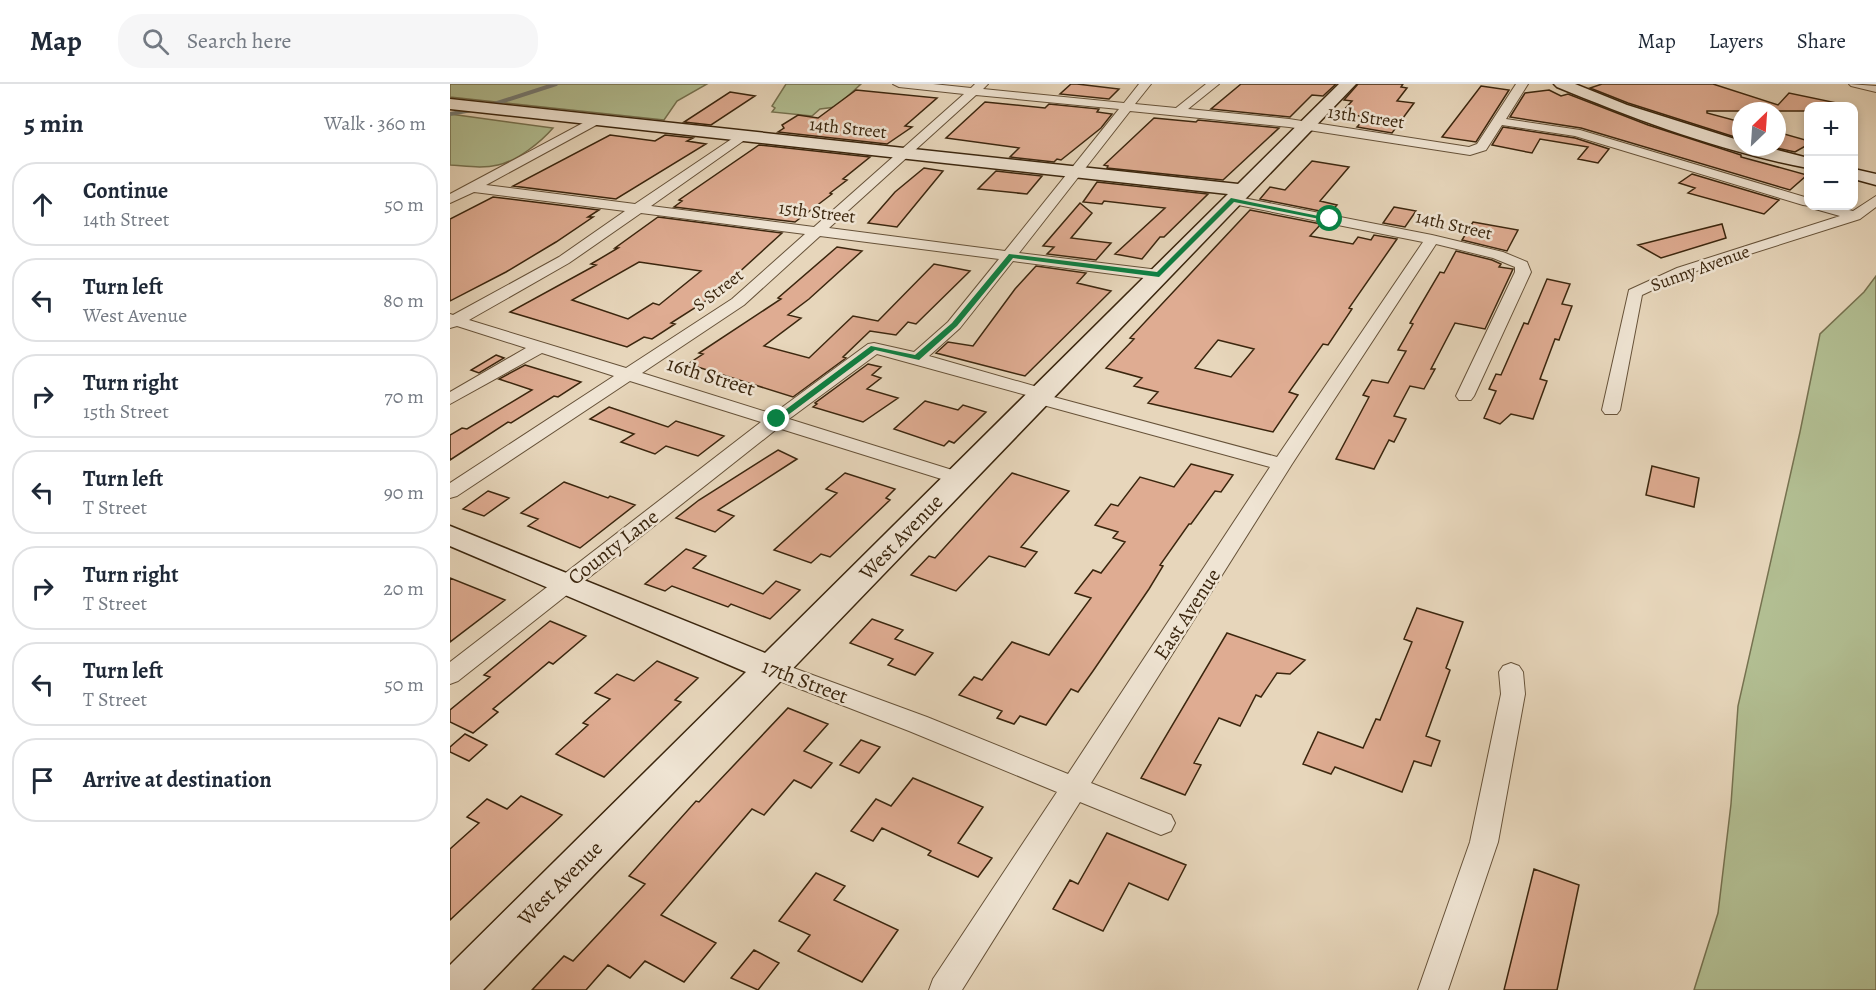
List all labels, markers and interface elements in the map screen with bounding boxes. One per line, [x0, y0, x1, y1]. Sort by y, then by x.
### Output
search box [118, 14, 538, 68]
text: Map [30, 22, 82, 60]
icon: search [139, 25, 172, 58]
text: Search here [187, 26, 291, 56]
text: Map [1637, 27, 1676, 55]
text: Layers [1709, 27, 1764, 55]
text: Share [1797, 27, 1846, 55]
street label: 13th Street [1326, 100, 1406, 134]
north arrow [1732, 102, 1786, 156]
map controls [1804, 102, 1858, 210]
button: + [1804, 102, 1858, 156]
text: 5 min [24, 106, 84, 141]
text: Walk · 360 m [324, 110, 426, 137]
street label: 14th Street [808, 112, 888, 144]
button: − [1804, 156, 1858, 210]
text: Continue [83, 176, 168, 206]
icon: ahead [26, 188, 59, 221]
text: 50 m [384, 191, 424, 218]
street label: 15th Street [777, 195, 857, 229]
route start [1316, 205, 1342, 231]
street label: 14th Street [1413, 205, 1495, 245]
text: 14th Street [83, 206, 169, 233]
street label: Sunny Avenue [1647, 239, 1753, 297]
street label: S Street [688, 263, 748, 317]
text: Turn left [83, 272, 163, 302]
icon: left [26, 284, 59, 317]
text: 80 m [383, 287, 424, 314]
text: West Avenue [83, 302, 187, 329]
street label: 16th Street [663, 349, 759, 403]
text: Turn right [83, 368, 179, 398]
icon: right [26, 380, 59, 413]
text: 70 m [384, 383, 424, 410]
text: 15th Street [83, 398, 169, 425]
route end [763, 405, 789, 431]
text: Turn left [83, 464, 163, 494]
icon: left [26, 476, 59, 509]
text: 90 m [384, 479, 424, 506]
street label: West Avenue [852, 488, 949, 587]
text: T Street [83, 494, 147, 521]
street label: County Lane [562, 503, 664, 591]
text: Turn right [83, 560, 179, 590]
street label: East Avenue [1147, 563, 1227, 665]
icon: right [26, 572, 59, 605]
text: 20 m [383, 575, 424, 602]
text: T Street [83, 590, 147, 617]
street label: 17th Street [758, 652, 852, 710]
text: Turn left [83, 656, 163, 686]
icon: left [26, 668, 59, 701]
text: 50 m [384, 671, 424, 698]
text: T Street [83, 686, 147, 713]
icon: arrive [26, 764, 59, 797]
text: Arrive at destination [83, 765, 272, 795]
street label: West Avenue [511, 834, 609, 932]

